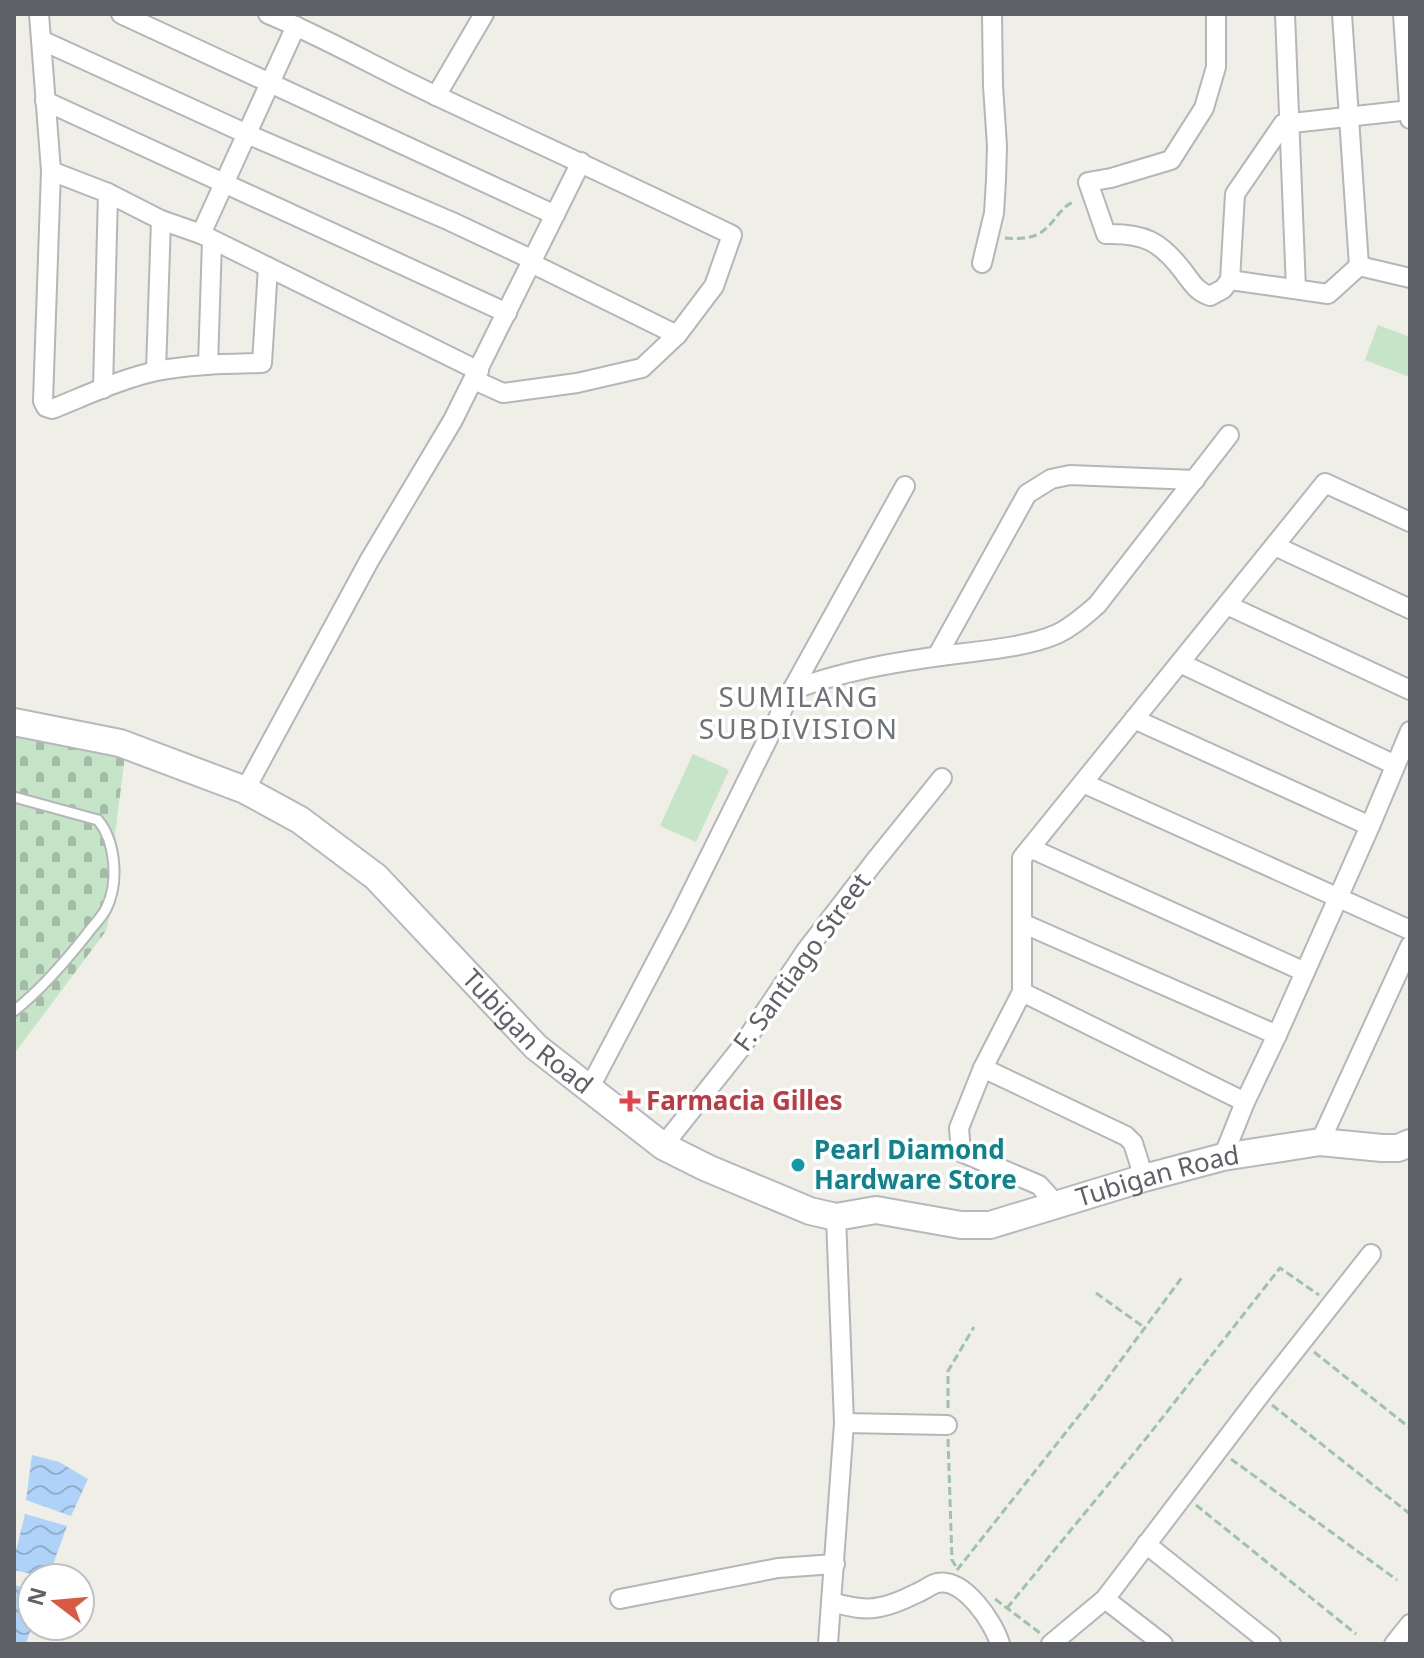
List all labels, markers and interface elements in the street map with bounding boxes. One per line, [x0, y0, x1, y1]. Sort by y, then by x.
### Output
district label: SUMILANG SUBDIVISION [699, 677, 899, 747]
street label: F. Santiago Street [724, 865, 878, 1058]
street label: Tubigan Road [455, 961, 601, 1102]
place label: Farmacia Gilles [646, 1082, 843, 1118]
marker: Farmacia Gilles [621, 1092, 639, 1110]
place label: Pearl Diamond Hardware Store [814, 1131, 1017, 1197]
street label: Tubigan Road [1071, 1136, 1241, 1215]
marker: Pearl Diamond Hardware Store [789, 1156, 807, 1174]
north arrow [16, 1562, 96, 1642]
text: N [19, 1583, 53, 1609]

